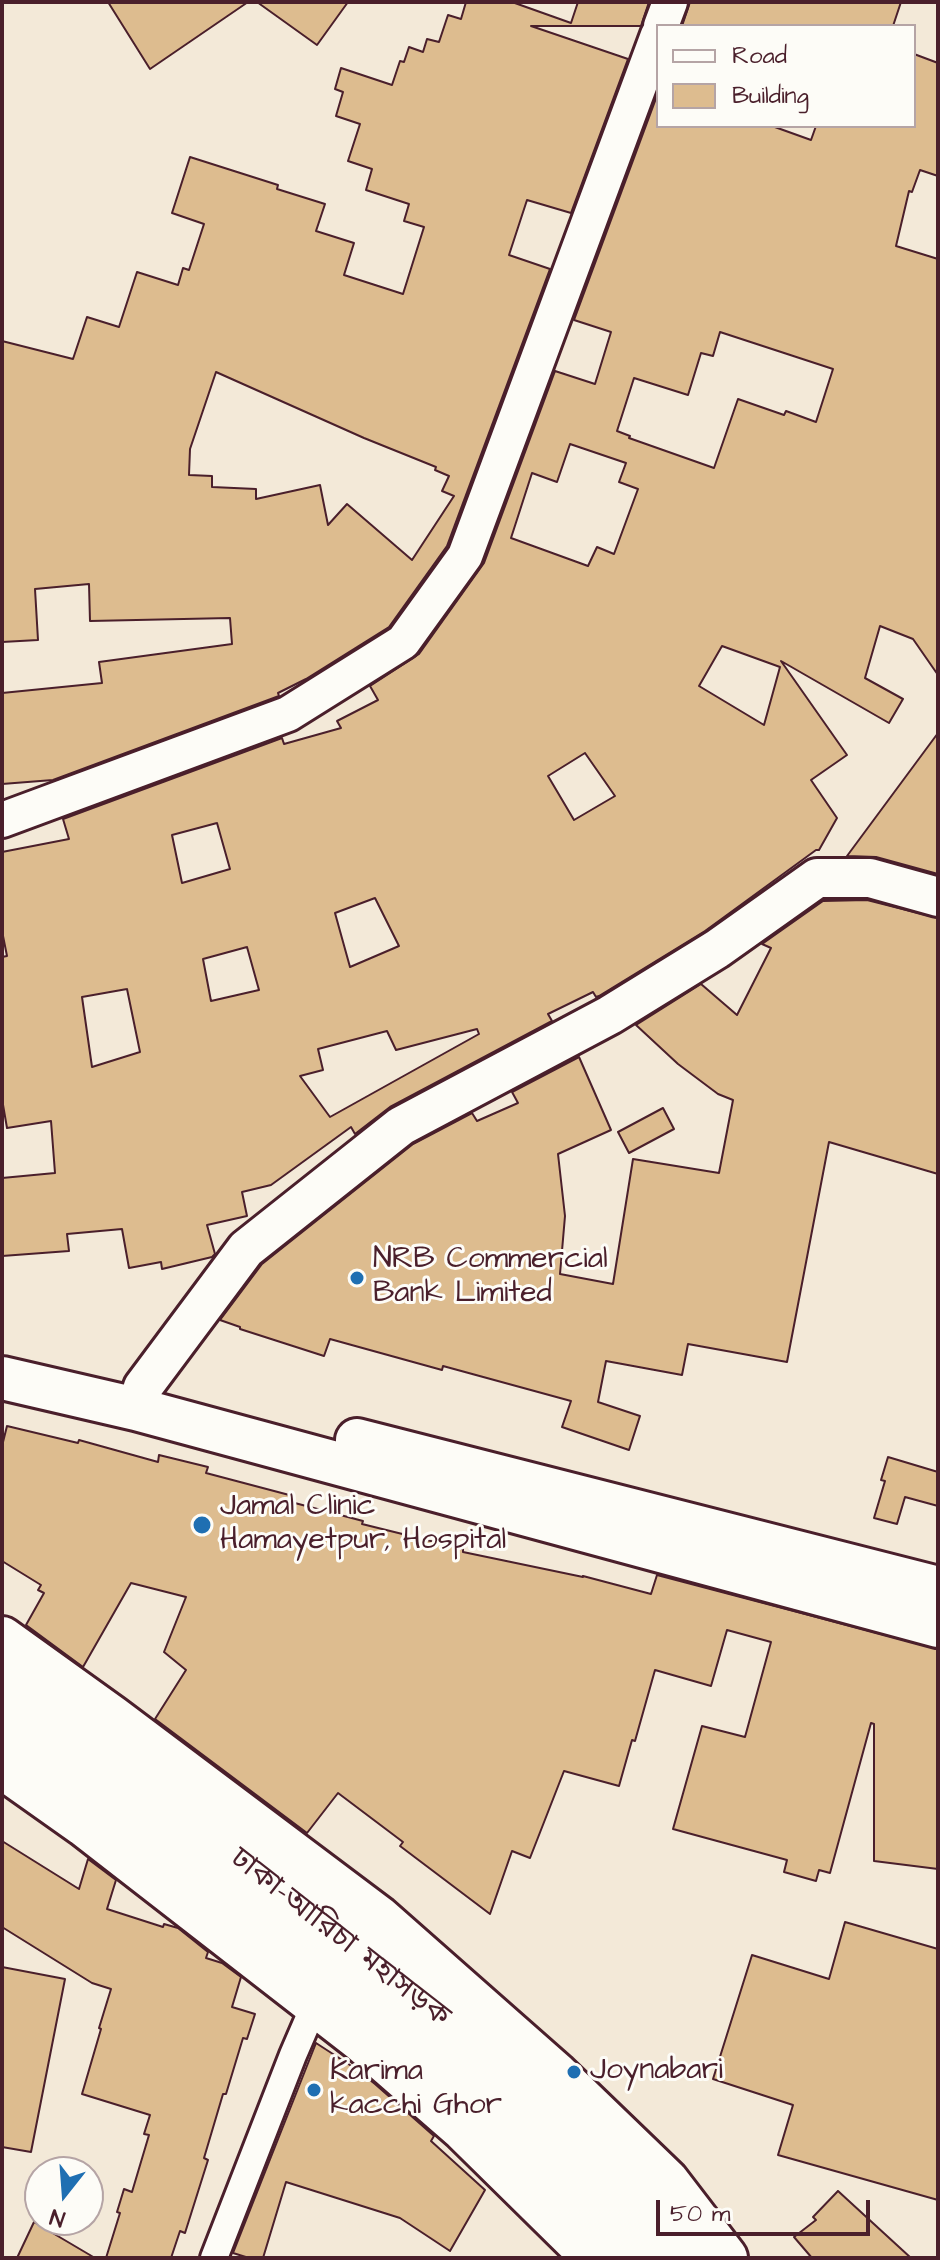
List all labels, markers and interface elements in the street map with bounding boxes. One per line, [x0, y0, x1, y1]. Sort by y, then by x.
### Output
legend [656, 24, 916, 128]
text: Road [732, 39, 787, 73]
text: Building [732, 79, 809, 113]
place label: NRB Commercial Bank Limited [373, 1243, 608, 1314]
marker: NRB Commercial Bank Limited [348, 1269, 366, 1287]
place label: Jamal Clinic Hamayetpur, Hospital [220, 1490, 506, 1560]
marker: Jamal Clinic Hamayetpur, Hospital [191, 1514, 213, 1536]
street label: ঢাকা-আরিচা মহাসড়ক [222, 1842, 456, 2036]
place label: Joynabari [590, 2054, 723, 2090]
place label: Karima kacchi Ghor [330, 2055, 502, 2126]
marker: Joynabari [565, 2063, 583, 2081]
marker: Karima kacchi Ghor [305, 2081, 323, 2099]
north arrow [24, 2156, 104, 2236]
scale bar [660, 2184, 874, 2234]
text: 50 m [670, 2197, 730, 2231]
text: N [46, 2201, 69, 2234]

